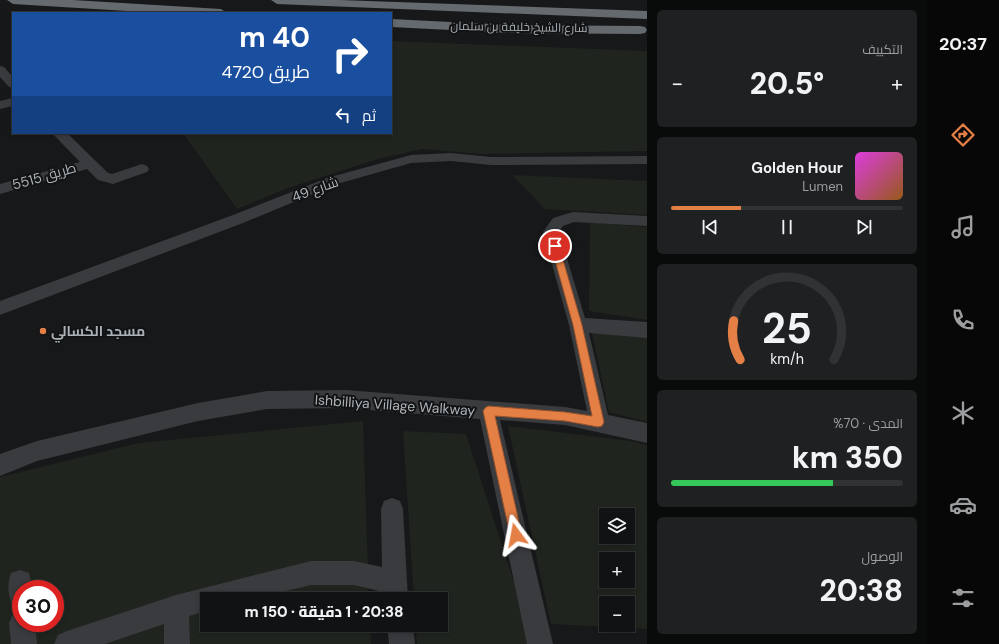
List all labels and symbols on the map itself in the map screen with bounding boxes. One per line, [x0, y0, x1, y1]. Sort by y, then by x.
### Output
street label: شارع الشيخ خليفة بن سلمان [450, 18, 588, 36]
street label: طريق 5515 [10, 158, 78, 194]
street label: شارع 49 [289, 172, 341, 206]
pin [538, 229, 572, 263]
place label: مسجد الكسالي [51, 322, 145, 343]
marker: مسجد الكسالي [38, 326, 48, 336]
street label: Ishbilliya Village Walkway [314, 390, 476, 420]
position arrow [495, 514, 537, 556]
speed limit sign: 30 [12, 580, 64, 632]

